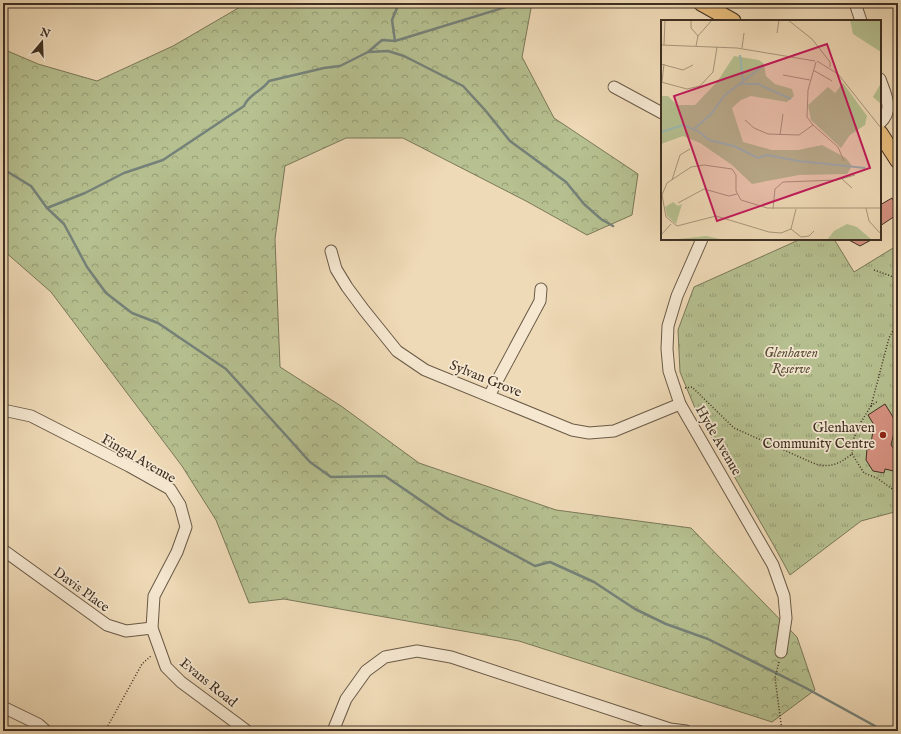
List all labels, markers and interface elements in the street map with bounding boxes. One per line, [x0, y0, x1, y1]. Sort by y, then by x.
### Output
inset map [661, 20, 881, 240]
north arrow [22, 22, 62, 62]
text: N [37, 25, 52, 42]
park label: Glenhaven Reserve [764, 344, 818, 378]
street label: Sylvan Grove [447, 356, 525, 402]
street label: Hyde Avenue [691, 402, 746, 479]
place label: Glenhaven Community Centre [763, 419, 876, 453]
street label: Fingal Avenue [98, 430, 180, 488]
marker: Glenhaven Community Centre [878, 430, 888, 440]
street label: Davis Place [50, 563, 114, 617]
street label: Evans Road [176, 654, 241, 712]

